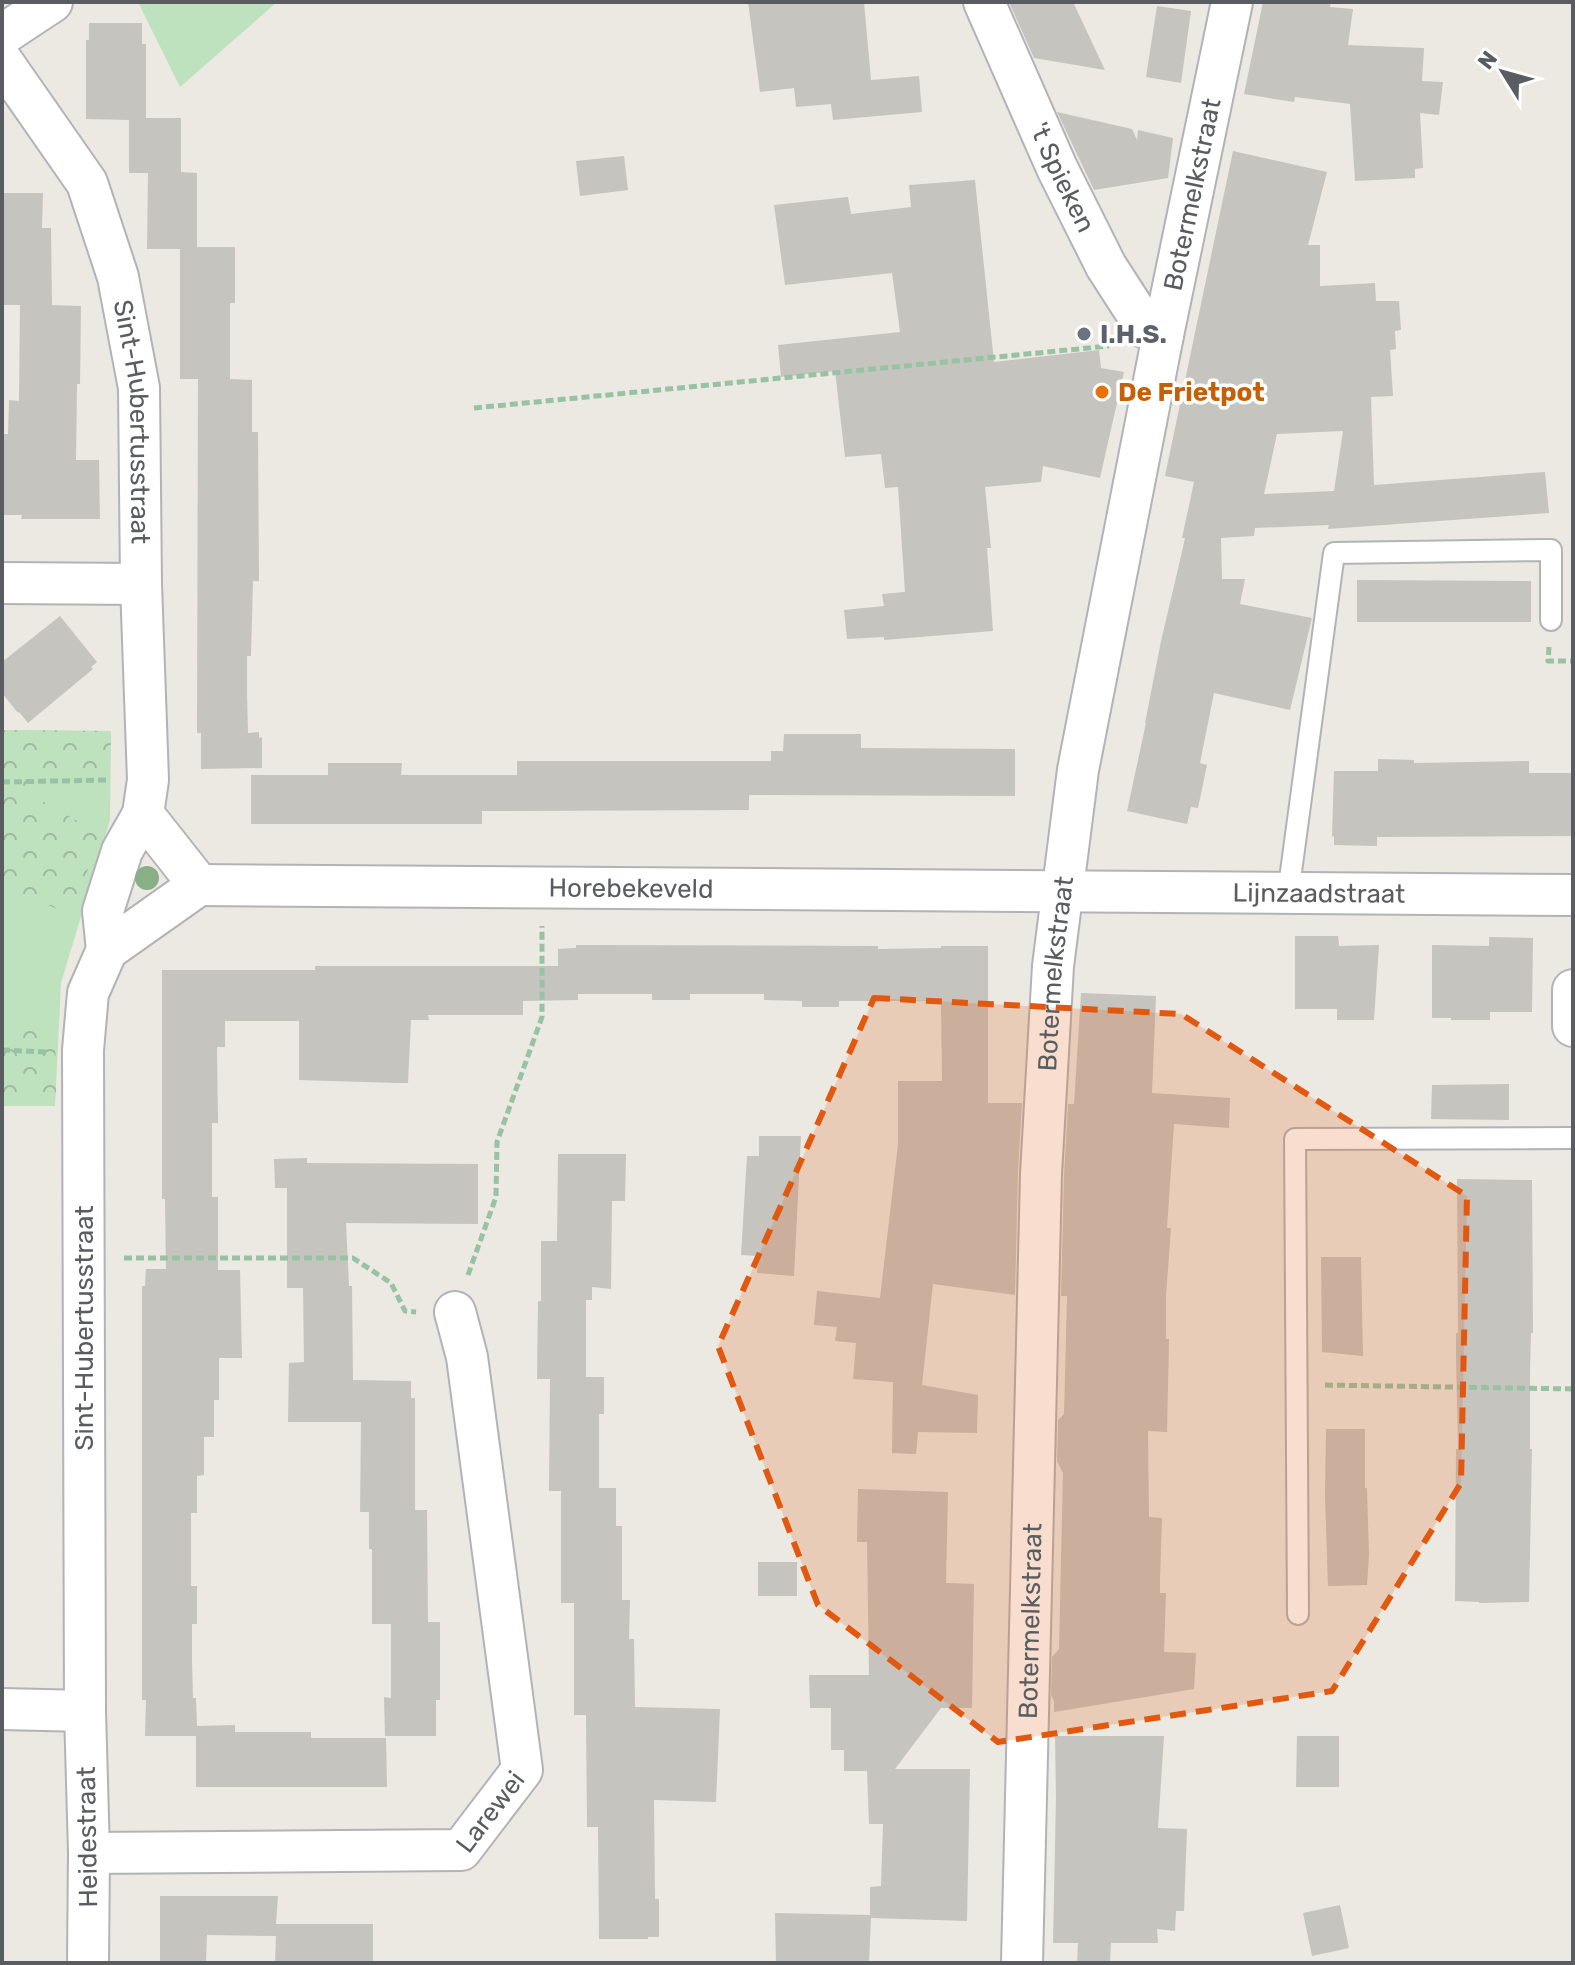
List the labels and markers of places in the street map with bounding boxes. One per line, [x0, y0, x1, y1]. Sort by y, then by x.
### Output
place label: I.H.S. [1100, 319, 1167, 350]
marker: I.H.S. [1075, 325, 1093, 343]
place label: De Frietpot [1118, 377, 1265, 408]
marker: De Frietpot [1093, 383, 1111, 401]

